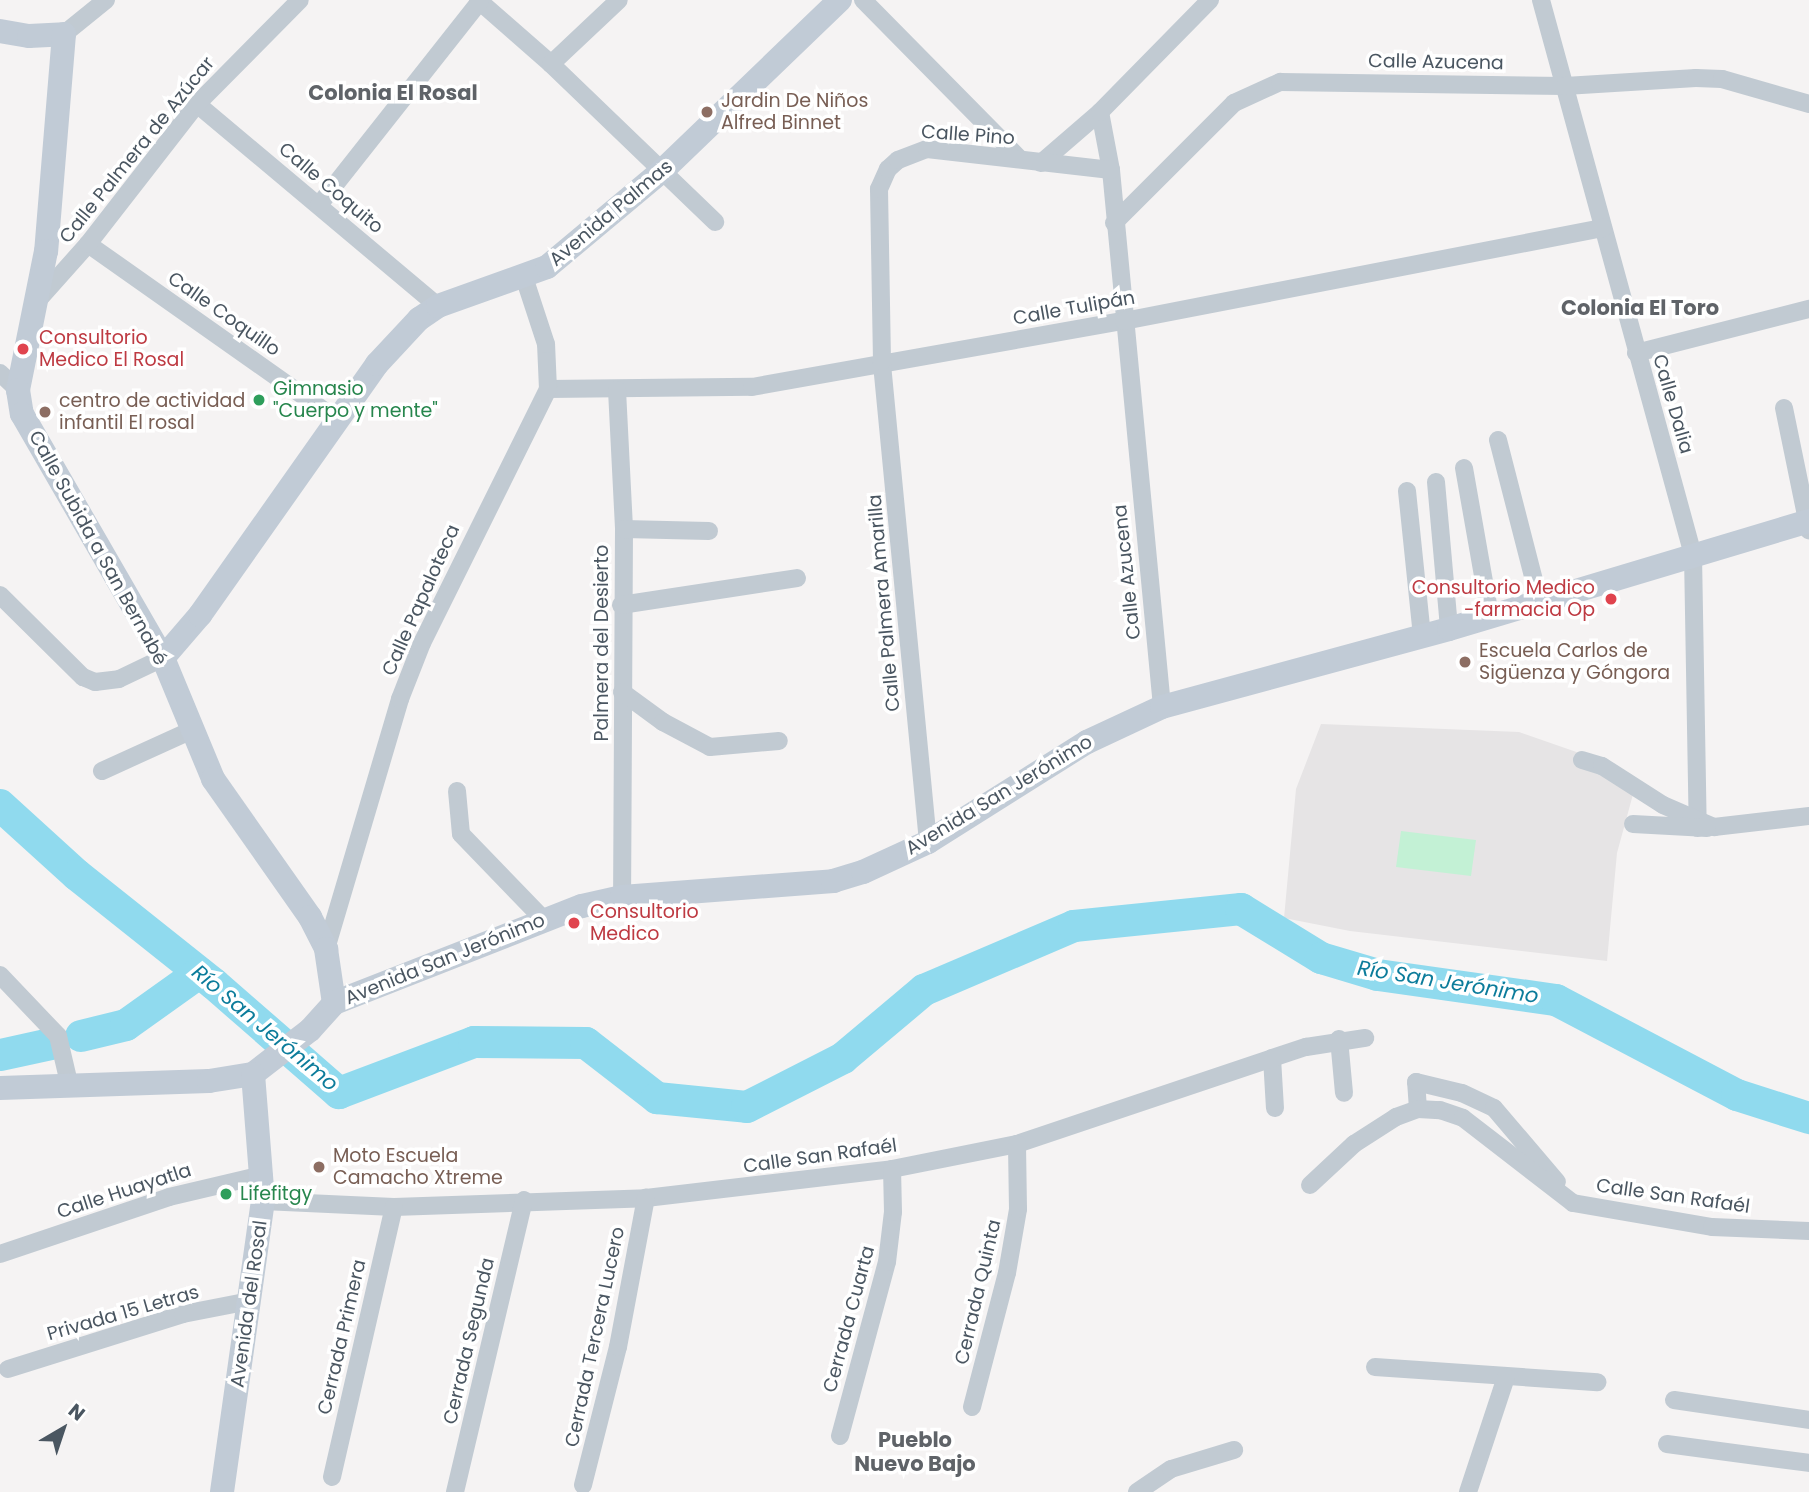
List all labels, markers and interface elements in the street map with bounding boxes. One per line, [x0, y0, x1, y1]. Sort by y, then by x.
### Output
street label: Calle Azucena [1368, 49, 1504, 75]
street label: Calle Palmera de Azúcar [55, 52, 219, 248]
district label: Colonia El Rosal [308, 80, 478, 106]
place label: Jardin De Niños Alfred Binnet [721, 90, 868, 134]
marker: Jardin De Niños Alfred Binnet [699, 104, 715, 120]
street label: Calle Pino [920, 120, 1016, 150]
street label: Calle Coquito [274, 138, 388, 238]
street label: Avenida Palmas [545, 155, 677, 271]
street label: Calle Coquillo [164, 267, 284, 361]
street label: Calle Tulipán [1011, 286, 1137, 330]
district label: Colonia El Toro [1561, 295, 1719, 321]
place label: Consultorio Medico El Rosal [39, 327, 184, 371]
marker: Consultorio Medico El Rosal [13, 339, 33, 359]
street label: Calle Dalia [1648, 352, 1698, 456]
place label: Gimnasio "Cuerpo y mente" [273, 378, 438, 422]
place label: centro de actividad infantil El rosal [59, 390, 245, 434]
marker: Gimnasio "Cuerpo y mente" [251, 392, 267, 408]
marker: centro de actividad infantil El rosal [37, 404, 53, 420]
street label: Calle Subida a San Bernabé [24, 427, 172, 669]
street label: Calle Palmera Amarilla [863, 494, 905, 712]
street label: Calle Azucena [1109, 503, 1145, 641]
street label: Calle Papaloteca [377, 521, 465, 679]
street label: Palmera del Desierto [591, 545, 613, 741]
place label: Consultorio Medico -farmacia Op [1412, 577, 1595, 621]
marker: Consultorio Medico -farmacia Op [1601, 589, 1621, 609]
place label: Escuela Carlos de Sigüenza y Góngora [1479, 640, 1670, 684]
marker: Escuela Carlos de Sigüenza y Góngora [1457, 654, 1473, 670]
street label: Avenida San Jerónimo [902, 730, 1096, 860]
place label: Consultorio Medico [590, 901, 699, 945]
street label: Avenida San Jerónimo [342, 908, 548, 1010]
marker: Consultorio Medico [564, 913, 584, 933]
water label: Río San Jerónimo [1356, 955, 1540, 1009]
water label: Río San Jerónimo [187, 960, 343, 1096]
street label: Calle San Rafaél [742, 1134, 898, 1178]
place label: Moto Escuela Camacho Xtreme [333, 1145, 503, 1189]
street label: Calle Huayatla [54, 1159, 194, 1223]
marker: Moto Escuela Camacho Xtreme [311, 1159, 327, 1175]
street label: Calle San Rafaél [1595, 1174, 1751, 1218]
place label: Lifefitgy [240, 1183, 312, 1205]
marker: Lifefitgy [218, 1186, 234, 1202]
street label: Cerrada Quinta [950, 1217, 1006, 1367]
street label: Avenida del Rosal [226, 1219, 272, 1389]
street label: Cerrada Tercera Lucero [560, 1225, 630, 1449]
street label: Cerrada Cuarta [818, 1243, 880, 1395]
street label: Cerrada Segunda [439, 1256, 499, 1426]
street label: Cerrada Primera [313, 1257, 371, 1417]
street label: Privada 15 Letras [44, 1280, 202, 1346]
north arrow [28, 1394, 98, 1464]
text: N [62, 1397, 91, 1427]
district label: Pueblo Nuevo Bajo [854, 1427, 976, 1477]

